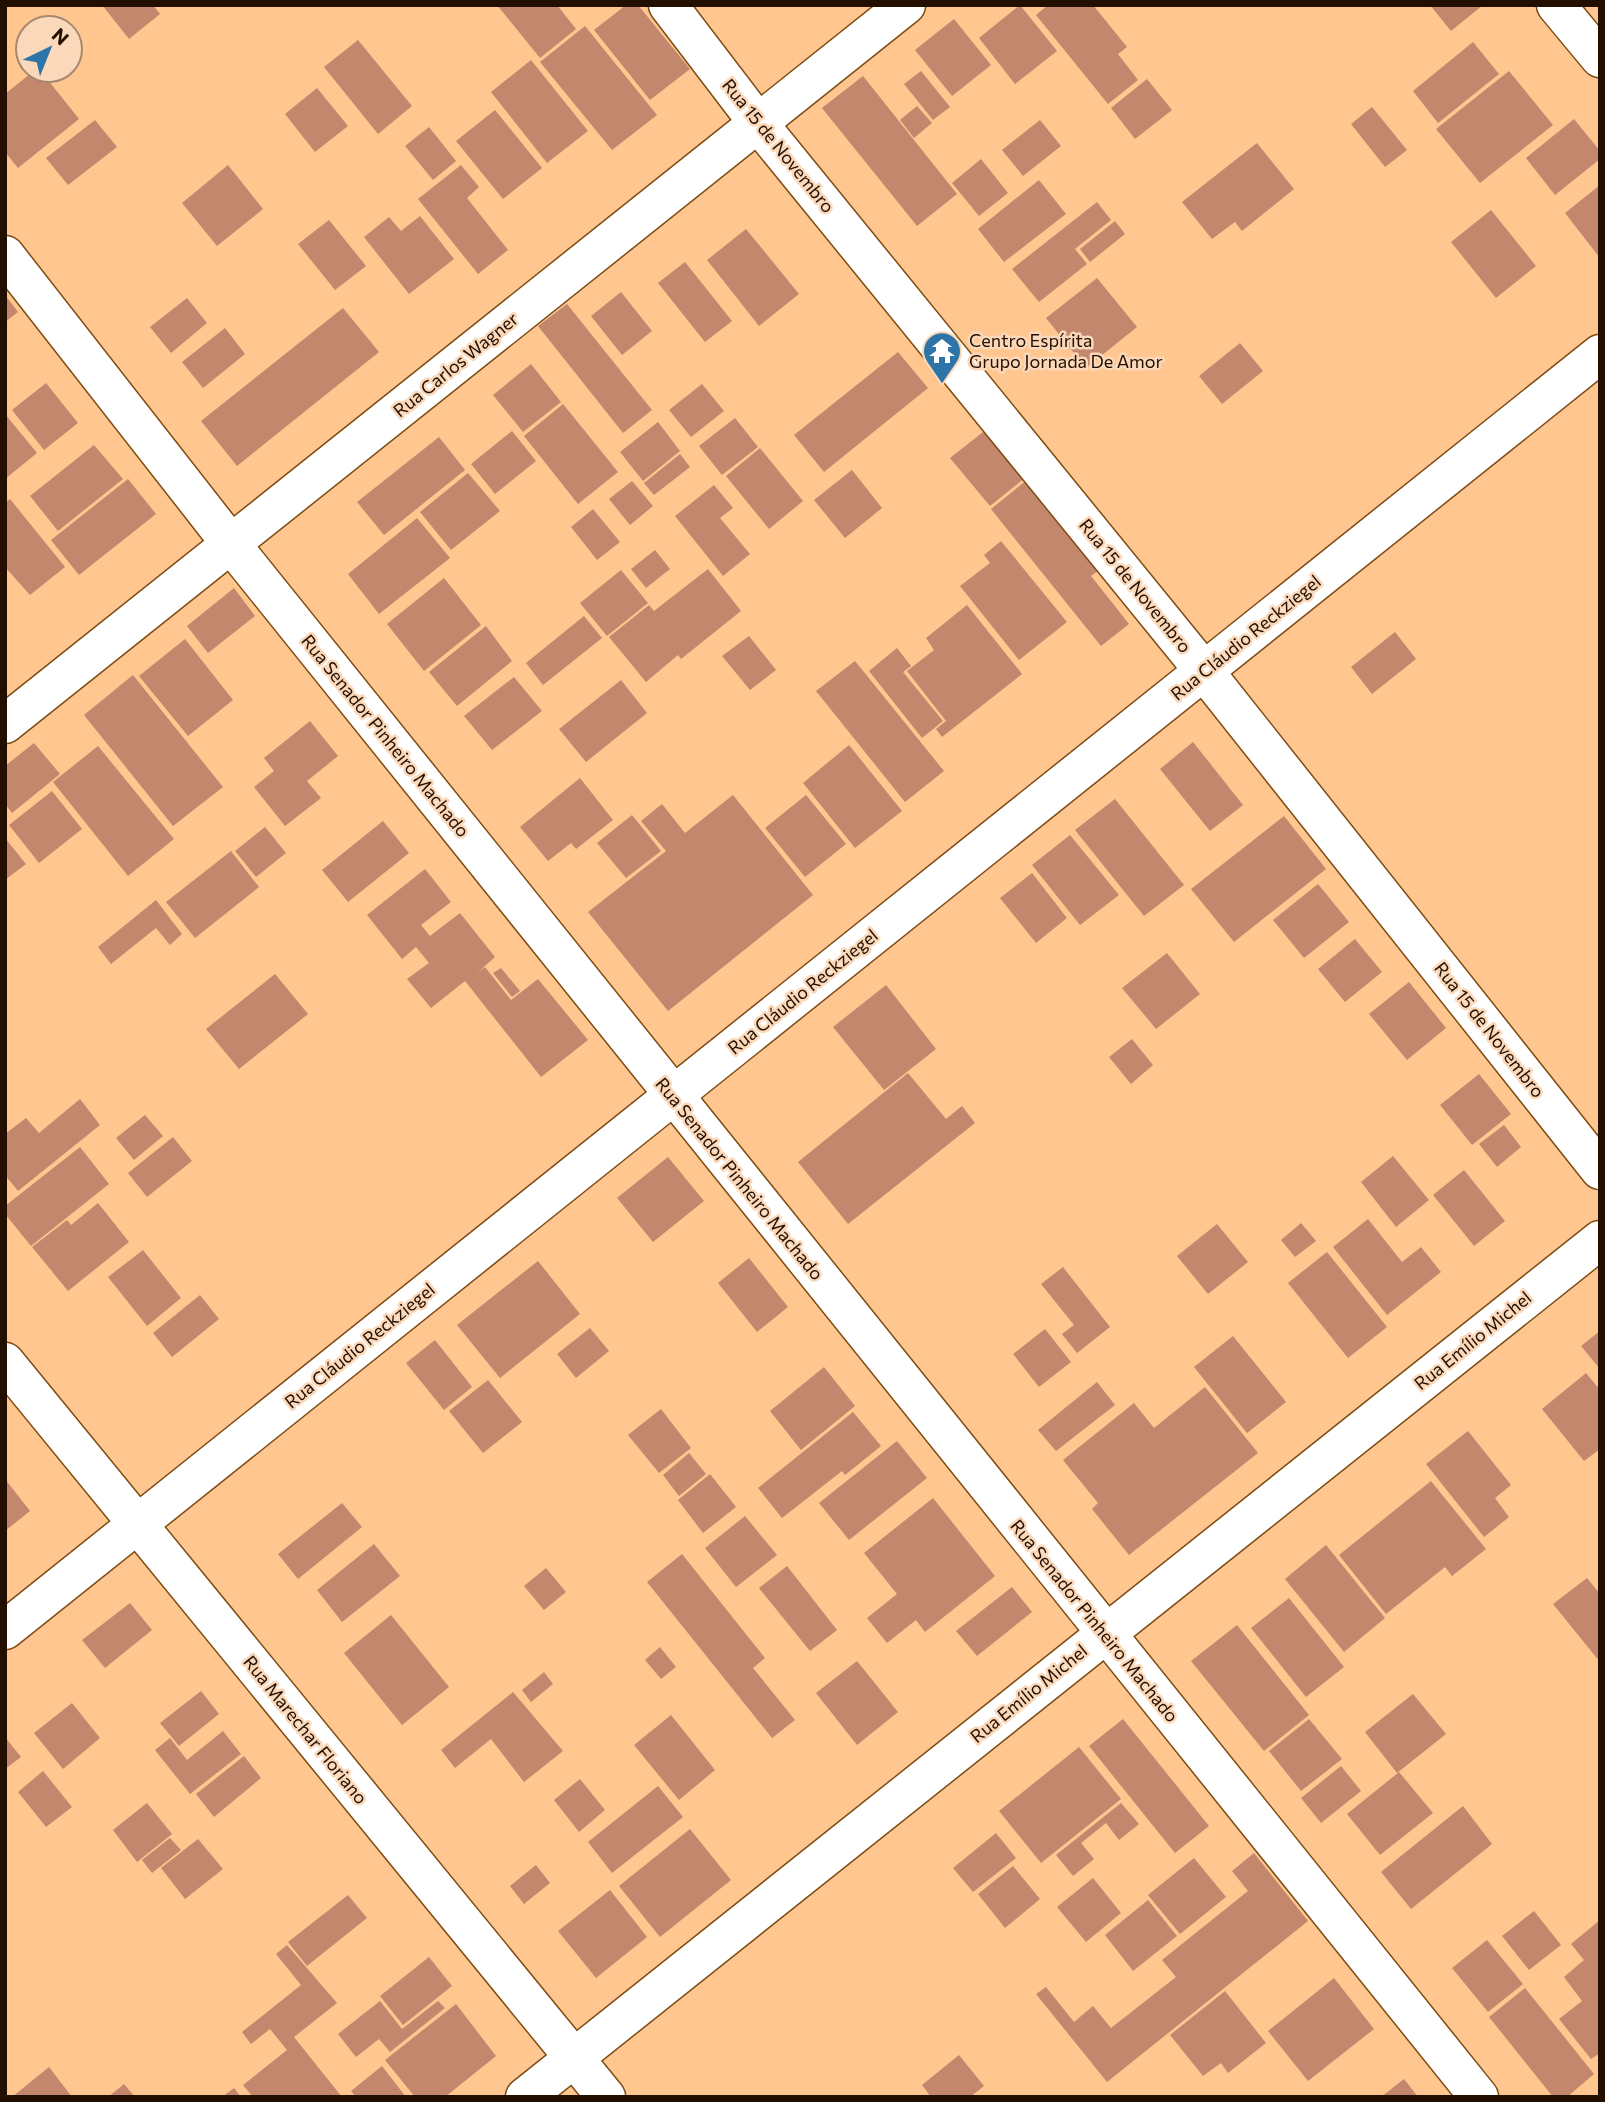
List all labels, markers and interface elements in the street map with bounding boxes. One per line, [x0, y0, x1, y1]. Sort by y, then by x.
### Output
north arrow [14, 14, 84, 84]
text: N [48, 23, 74, 49]
street label: Rua 15 de Novembro [718, 74, 840, 217]
street label: Rua Carlos Wagner [389, 307, 522, 421]
place label: Centro Espírita Grupo Jornada De Amor [969, 329, 1163, 372]
temple icon: Centro Espírita Grupo Jornada De Amor [921, 330, 963, 385]
street label: Rua 15 de Novembro [1075, 514, 1197, 657]
street label: Rua Cláudio Reckziegel [1166, 570, 1325, 705]
street label: Rua Senador Pinheiro Machado [297, 630, 474, 841]
street label: Rua Cláudio Reckziegel [723, 924, 882, 1059]
street label: Rua 15 de Novembro [1430, 957, 1550, 1102]
street label: Rua Senador Pinheiro Machado [651, 1073, 828, 1284]
street label: Rua Cláudio Reckziegel [280, 1278, 439, 1413]
street label: Rua Emílio Michel [1409, 1286, 1535, 1394]
street label: Rua Senador Pinheiro Machado [1006, 1515, 1183, 1726]
street label: Rua Emílio Michel [965, 1639, 1091, 1747]
street label: Rua Marechar Floriano [239, 1651, 373, 1808]

